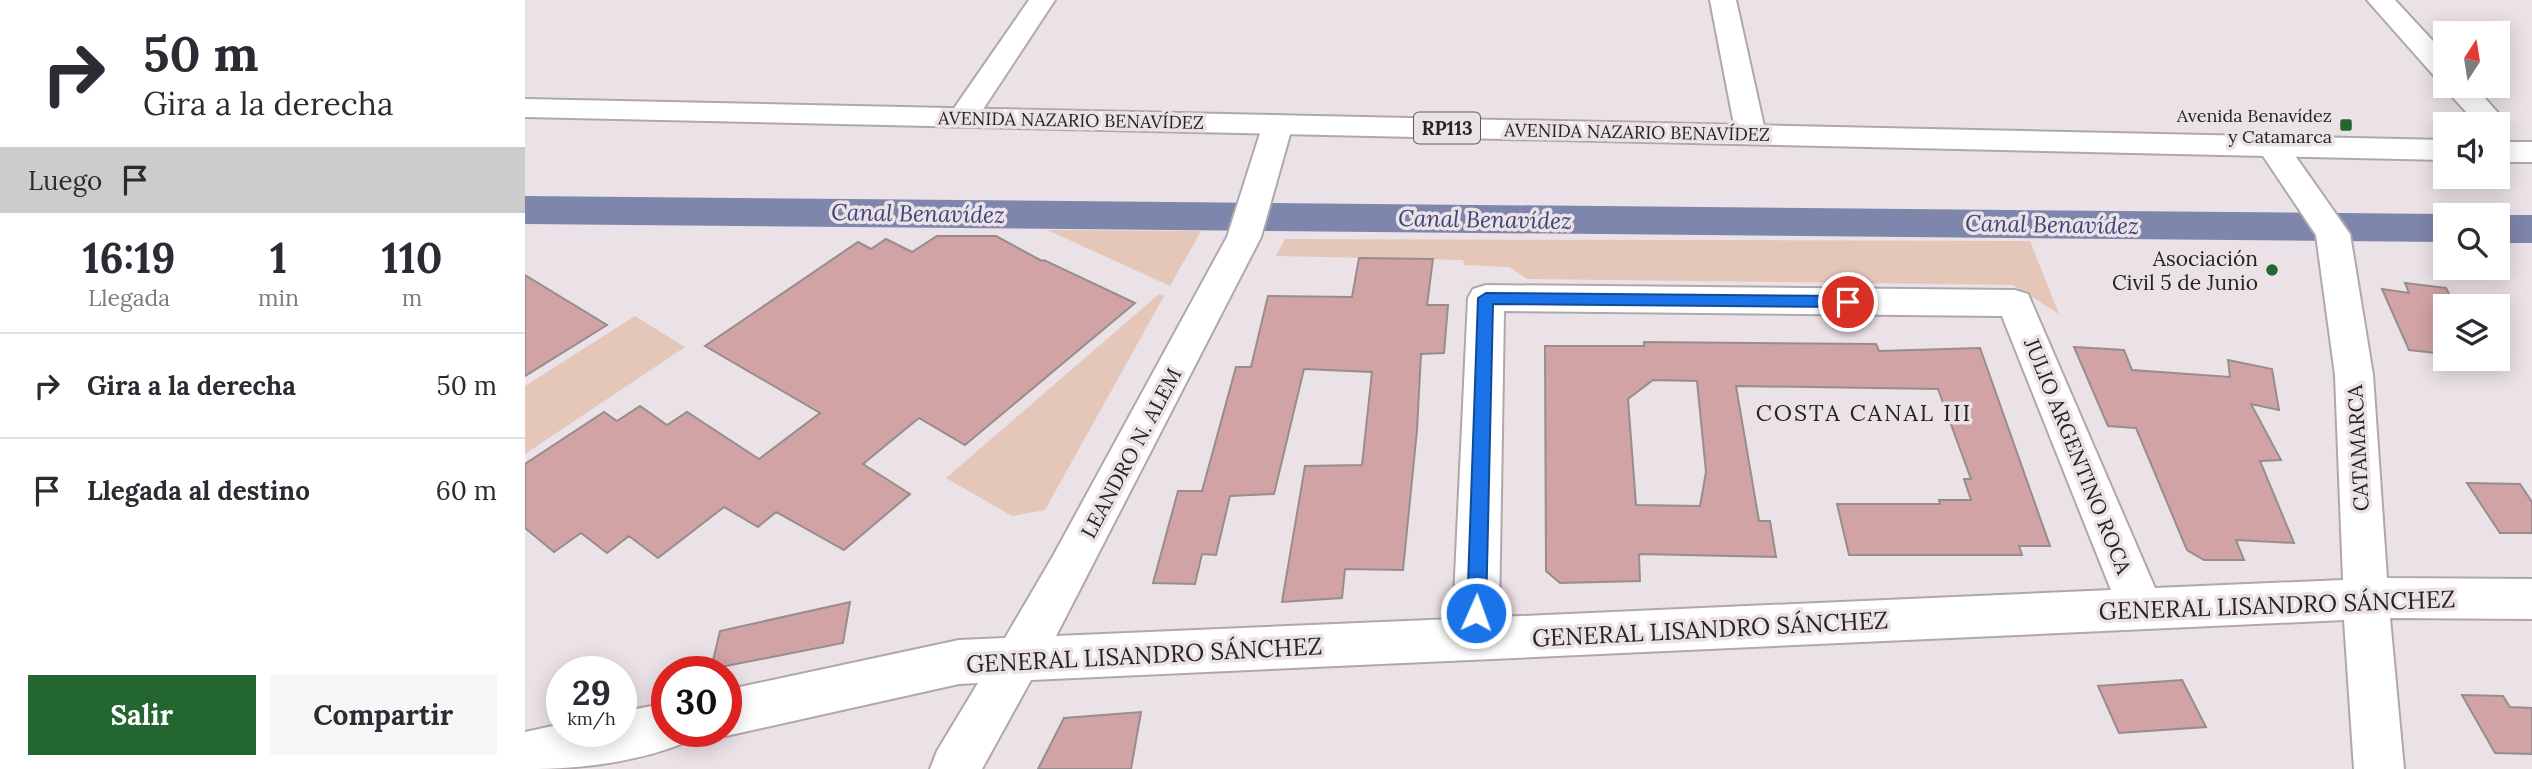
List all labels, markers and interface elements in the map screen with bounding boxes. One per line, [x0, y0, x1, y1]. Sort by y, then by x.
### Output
north arrow [2433, 21, 2509, 98]
map controls [2433, 21, 2510, 371]
text: 50 m [143, 22, 259, 84]
icon: right [28, 28, 119, 119]
text: Gira a la derecha [143, 83, 393, 124]
place label: Avenida Benavídez y Catamarca [2176, 104, 2332, 148]
street label: AVENIDA NAZARIO BENAVÍDEZ [937, 106, 1204, 134]
road number: RP113 [1414, 112, 1480, 144]
button: sound [2433, 112, 2510, 189]
marker: Avenida Benavídez y Catamarca [2338, 117, 2354, 133]
street label: AVENIDA NAZARIO BENAVÍDEZ [1503, 118, 1770, 146]
icon: arrive [116, 161, 154, 199]
text: Luego [28, 164, 102, 197]
water label: Canal Benavídez [831, 197, 1005, 229]
water label: Canal Benavídez [1398, 203, 1572, 235]
button: search [2433, 203, 2510, 280]
water label: Canal Benavídez [1965, 208, 2139, 240]
text: 16:19 [83, 231, 176, 285]
text: 1 [270, 231, 287, 285]
text: 110 [382, 231, 442, 285]
place label: Asociación Civil 5 de Junio [2112, 245, 2258, 296]
marker: Asociación Civil 5 de Junio [2264, 262, 2280, 278]
pin [1818, 272, 1878, 332]
text: Llegada [88, 283, 170, 312]
text: min [258, 283, 299, 312]
text: m [402, 283, 422, 312]
icon: arrive [1829, 283, 1867, 321]
button: layers [2433, 294, 2510, 371]
street label: JULIO ARGENTINO ROCA [2018, 333, 2138, 579]
street label: LEANDRO N. ALEM [1075, 363, 1187, 543]
icon: right [28, 367, 66, 405]
text: Gira a la derecha [87, 369, 296, 402]
text: 50 m [437, 369, 497, 402]
street label: CATAMARCA [2341, 383, 2375, 512]
district label: COSTA CANAL III [1756, 398, 1972, 427]
icon: arrive [28, 472, 66, 510]
text: Llegada al destino [87, 474, 310, 507]
text: 60 m [436, 474, 497, 507]
position arrow [1439, 576, 1513, 650]
street label: GENERAL LISANDRO SÁNCHEZ [2098, 583, 2456, 627]
street label: GENERAL LISANDRO SÁNCHEZ [1531, 604, 1889, 654]
street label: GENERAL LISANDRO SÁNCHEZ [965, 630, 1323, 680]
speed limit sign: 30 [651, 656, 742, 747]
text: 29 [572, 670, 611, 715]
button: Salir [28, 675, 256, 755]
button: Compartir [270, 675, 497, 755]
text: km/h [567, 707, 616, 730]

